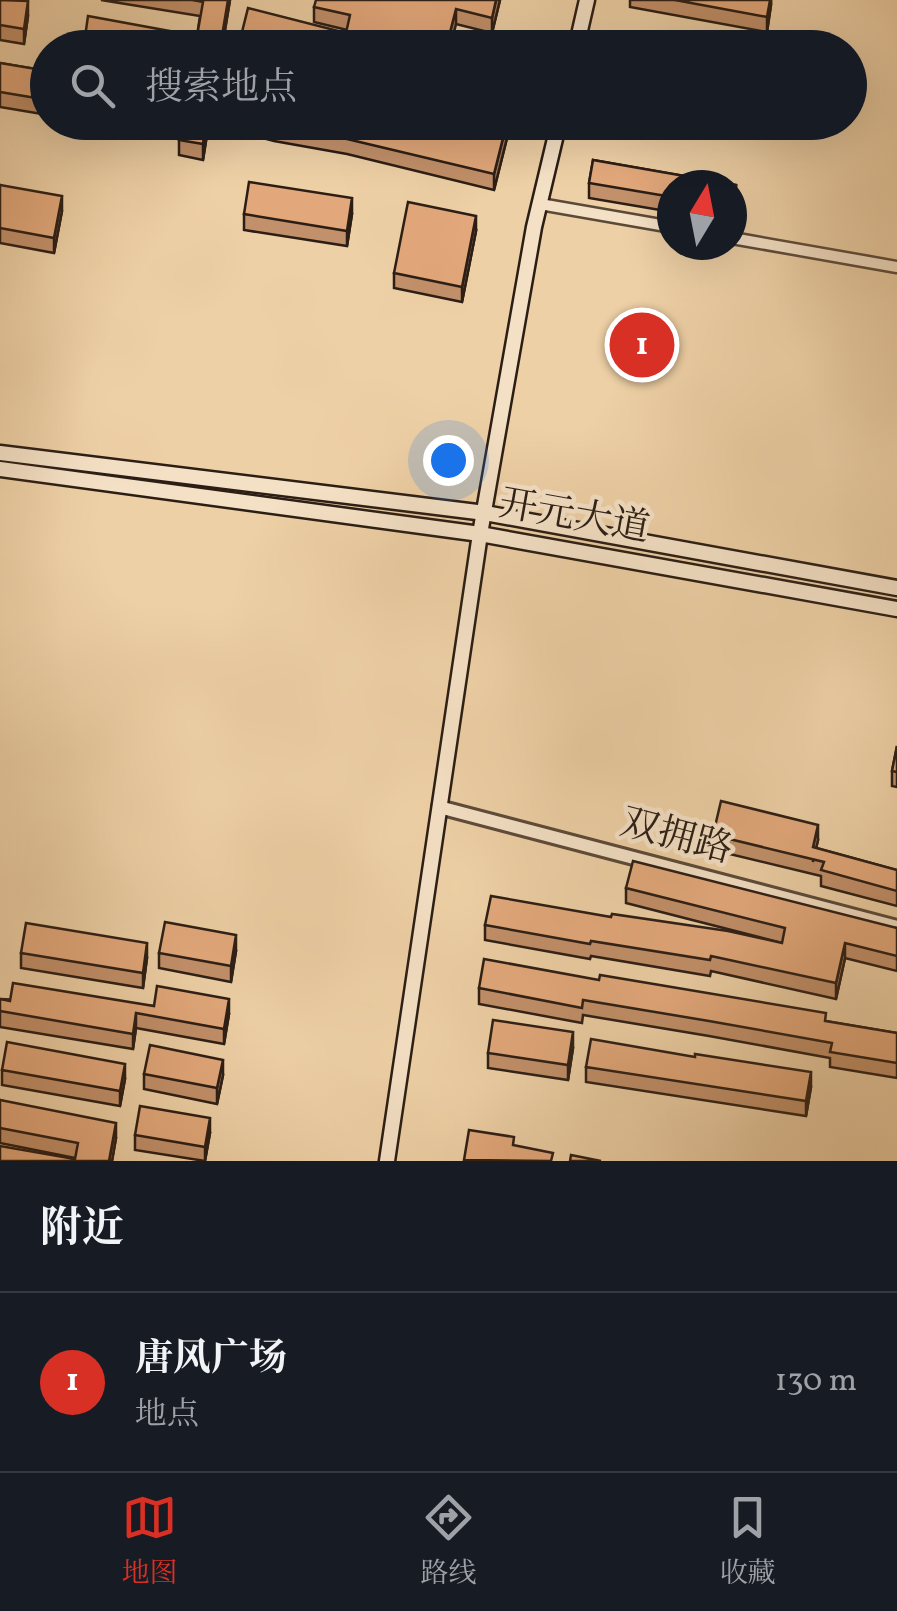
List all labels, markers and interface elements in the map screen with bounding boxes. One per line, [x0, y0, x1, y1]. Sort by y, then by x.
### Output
search box [30, 30, 867, 140]
icon: search [65, 58, 120, 113]
text: 搜索地点 [145, 63, 297, 116]
north arrow [657, 170, 747, 260]
pin: 1 [610, 308, 674, 382]
your location [423, 435, 474, 486]
street label: 开元大道 [495, 479, 653, 557]
street label: 双拥路 [614, 798, 738, 878]
text: 附近 [40, 1201, 124, 1260]
text: 唐风广场 [135, 1334, 287, 1387]
text: 1 [66, 1360, 79, 1404]
text: 130 m [775, 1360, 857, 1404]
text: 地点 [135, 1394, 199, 1438]
tab: 地图 [121, 1490, 178, 1594]
tab: 路线 [420, 1490, 477, 1594]
tab: 收藏 [719, 1490, 776, 1594]

